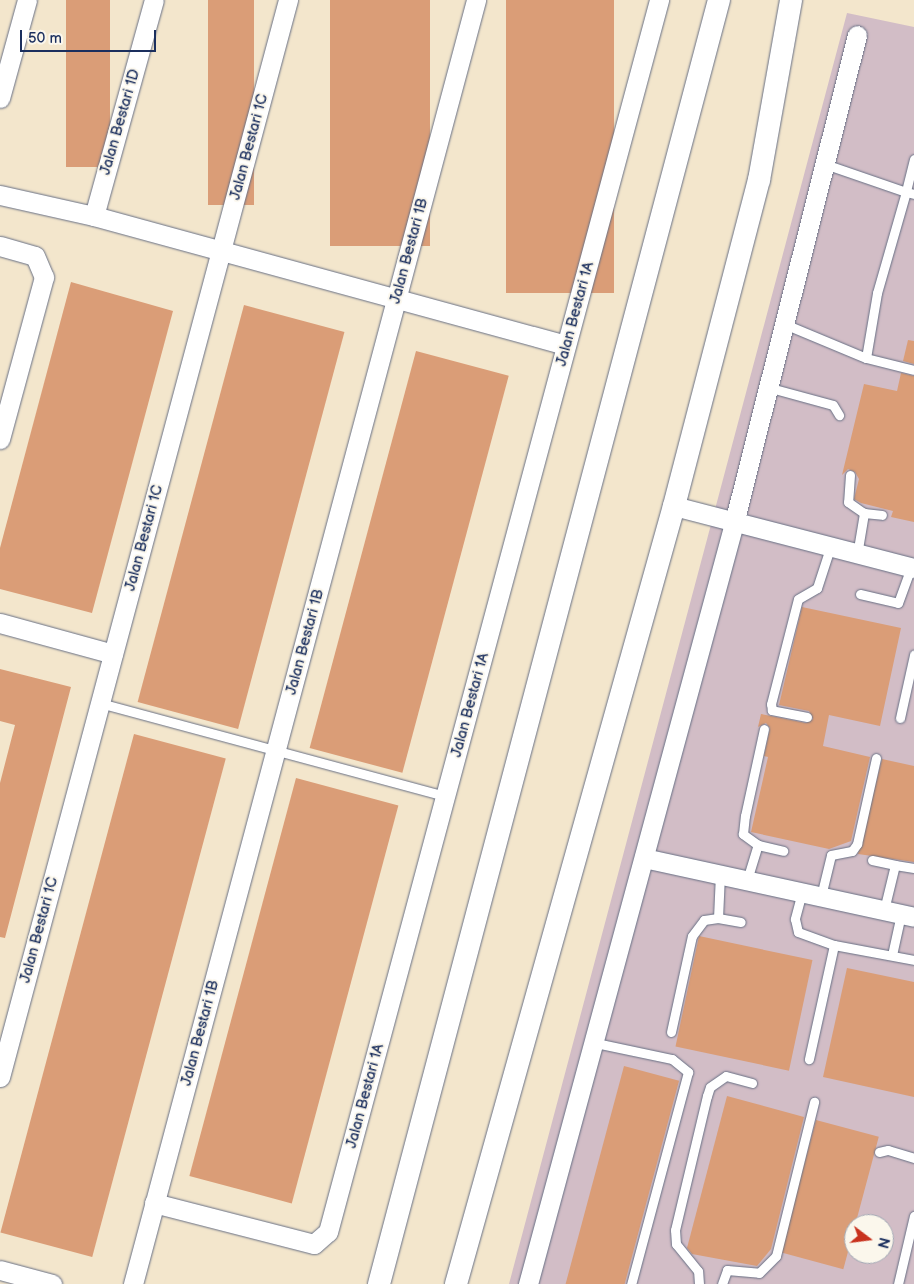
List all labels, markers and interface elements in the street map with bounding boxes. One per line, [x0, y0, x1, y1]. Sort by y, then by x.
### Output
scale bar [22, 20, 159, 52]
text: 50 m [28, 29, 62, 48]
street label: Jalan Bestari 1D [96, 67, 144, 177]
street label: Jalan Bestari 1C [226, 92, 272, 202]
street label: Jalan Bestari 1B [386, 196, 432, 306]
street label: Jalan Bestari 1A [552, 260, 598, 368]
street label: Jalan Bestari 1C [121, 483, 167, 593]
street label: Jalan Bestari 1B [282, 587, 328, 697]
street label: Jalan Bestari 1A [447, 651, 493, 759]
street label: Jalan Bestari 1C [16, 875, 62, 985]
street label: Jalan Bestari 1B [177, 978, 223, 1088]
street label: Jalan Bestari 1A [342, 1042, 388, 1150]
north arrow [844, 1214, 894, 1264]
text: N [873, 1235, 893, 1250]

